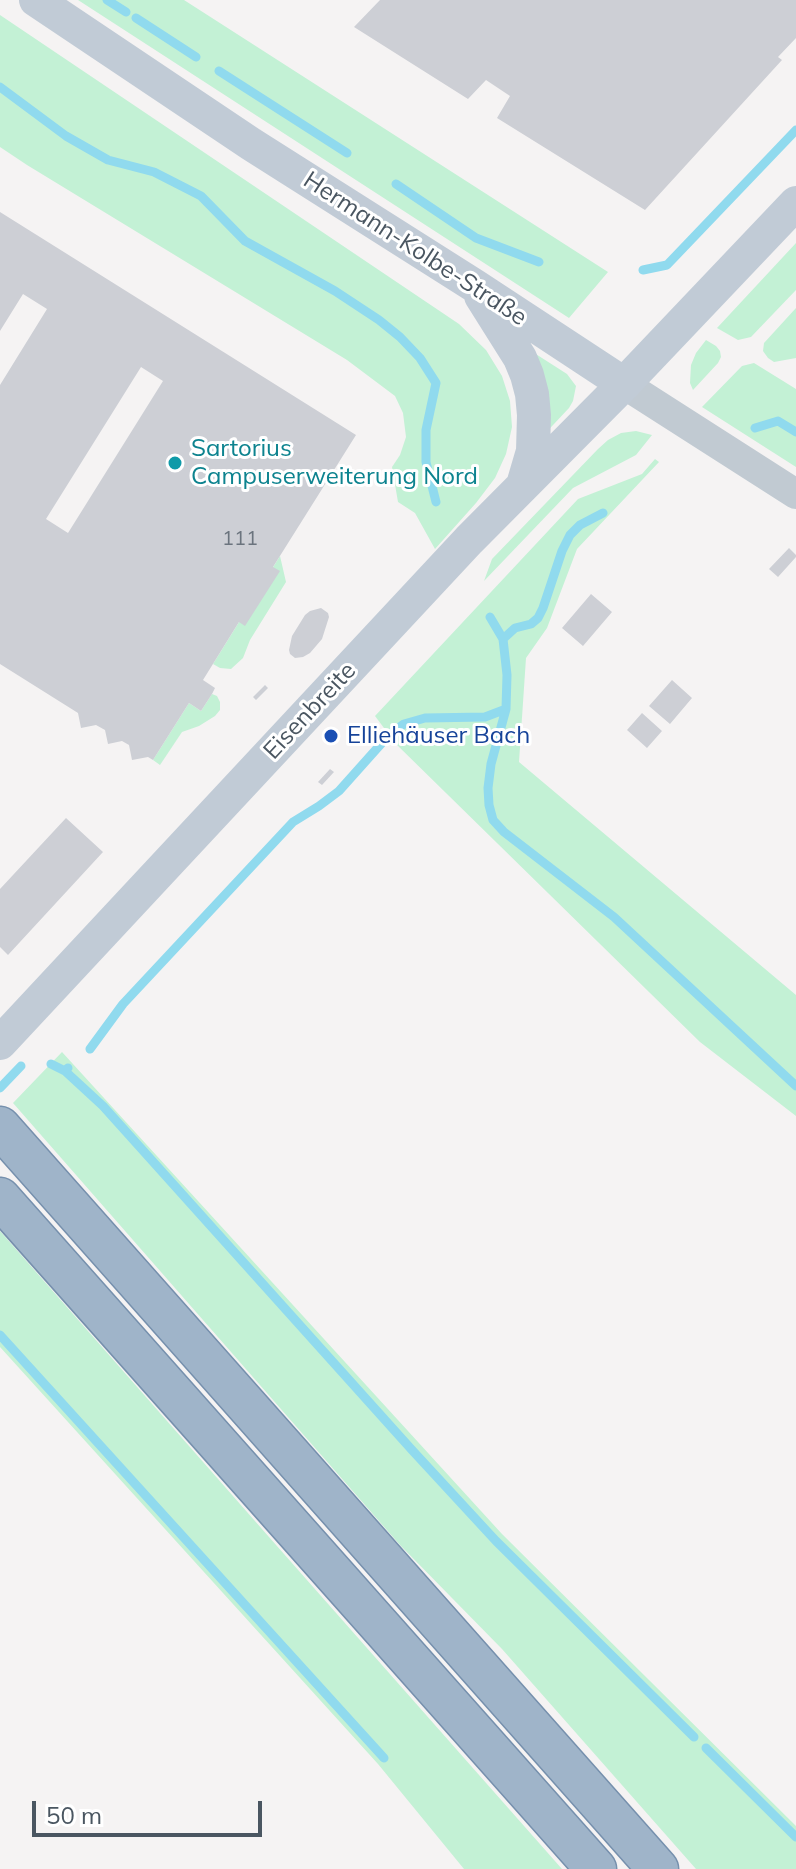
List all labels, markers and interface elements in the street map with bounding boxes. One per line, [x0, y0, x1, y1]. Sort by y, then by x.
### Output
street label: Hermann-Kolbe-Straße [298, 166, 532, 332]
place label: Sartorius Campuserweiterung Nord [191, 435, 478, 491]
marker: Sartorius Campuserweiterung Nord [166, 454, 184, 472]
house number: 111 [222, 527, 258, 551]
street label: Eisenbreite [258, 657, 362, 765]
place label: Elliehäuser Bach [347, 722, 530, 750]
marker: Elliehäuser Bach [322, 727, 340, 745]
scale bar [36, 1785, 266, 1835]
text: 50 m [46, 1800, 102, 1830]

